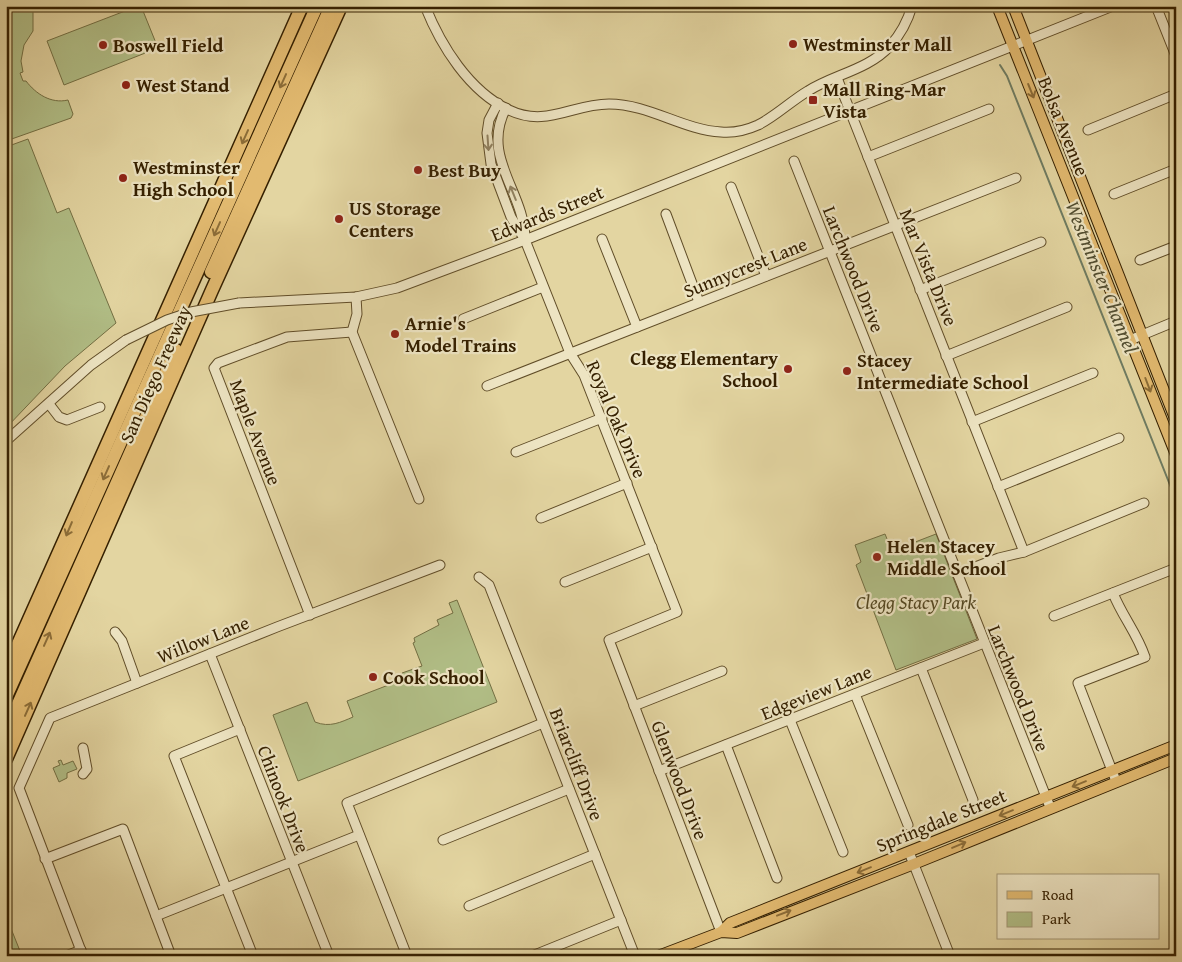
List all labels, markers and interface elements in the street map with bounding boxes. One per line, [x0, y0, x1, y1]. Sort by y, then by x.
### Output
place label: Westminster Mall [803, 30, 952, 58]
place label: Boswell Field [113, 31, 224, 59]
marker: Westminster Mall [787, 38, 799, 50]
marker: Boswell Field [97, 39, 109, 51]
place label: West Stand [136, 71, 229, 99]
street label: Bolsa Avenue [1031, 72, 1097, 180]
one-way arrow [278, 73, 288, 88]
place label: Mall Ring-Mar Vista [823, 75, 946, 125]
marker: West Stand [120, 79, 132, 91]
one-way arrow [1027, 83, 1037, 98]
marker: Mall Ring-Mar Vista [807, 94, 819, 106]
one-way arrow [239, 129, 249, 144]
one-way arrow [483, 134, 492, 150]
place label: Westminster High School [133, 153, 240, 203]
place label: Best Buy [428, 156, 501, 184]
marker: Best Buy [412, 164, 424, 176]
marker: Westminster High School [117, 172, 129, 184]
street label: Edwards Street [486, 178, 608, 248]
one-way arrow [508, 186, 517, 201]
place label: US Storage Centers [349, 194, 441, 244]
water label: Westminster Channel [1059, 196, 1146, 357]
street label: Larchwood Drive [816, 202, 892, 337]
street label: Mar Vista Drive [893, 204, 965, 330]
marker: US Storage Centers [333, 213, 345, 225]
one-way arrow [211, 221, 221, 236]
street label: Sunnycrest Lane [679, 229, 811, 305]
street label: San Diego Freeway [112, 300, 198, 448]
place label: Arnie's Model Trains [405, 309, 517, 359]
marker: Arnie's Model Trains [389, 328, 401, 340]
place label: Clegg Elementary School [630, 344, 778, 394]
place label: Stacey Intermediate School [857, 346, 1029, 396]
street label: Royal Oak Drive [580, 356, 654, 482]
marker: Clegg Elementary School [782, 363, 794, 375]
marker: Stacey Intermediate School [841, 365, 853, 377]
street label: Maple Avenue [223, 375, 289, 489]
one-way arrow [1144, 376, 1153, 392]
one-way arrow [101, 465, 111, 480]
one-way arrow [64, 521, 74, 536]
place label: Helen Stacey Middle School [887, 532, 1006, 582]
marker: Helen Stacey Middle School [871, 551, 883, 563]
park label: Clegg Stacy Park [856, 588, 976, 616]
street label: Willow Lane [153, 608, 253, 670]
street label: Larchwood Drive [981, 621, 1057, 756]
one-way arrow [43, 632, 53, 647]
street label: Edgeview Lane [756, 657, 876, 727]
place label: Cook School [383, 663, 485, 691]
marker: Cook School [367, 671, 379, 683]
one-way arrow [24, 702, 34, 717]
street label: Briarcliff Drive [543, 704, 611, 824]
street label: Glenwood Drive [644, 716, 716, 844]
street label: Chinook Drive [251, 741, 317, 857]
one-way arrow [1072, 780, 1087, 789]
street label: Springdale Street [872, 781, 1011, 859]
one-way arrow [999, 809, 1014, 818]
one-way arrow [951, 839, 966, 849]
one-way arrow [857, 865, 872, 875]
legend [997, 874, 1160, 940]
text: Road [1042, 884, 1073, 905]
one-way arrow [775, 908, 791, 917]
text: Park [1042, 908, 1071, 929]

